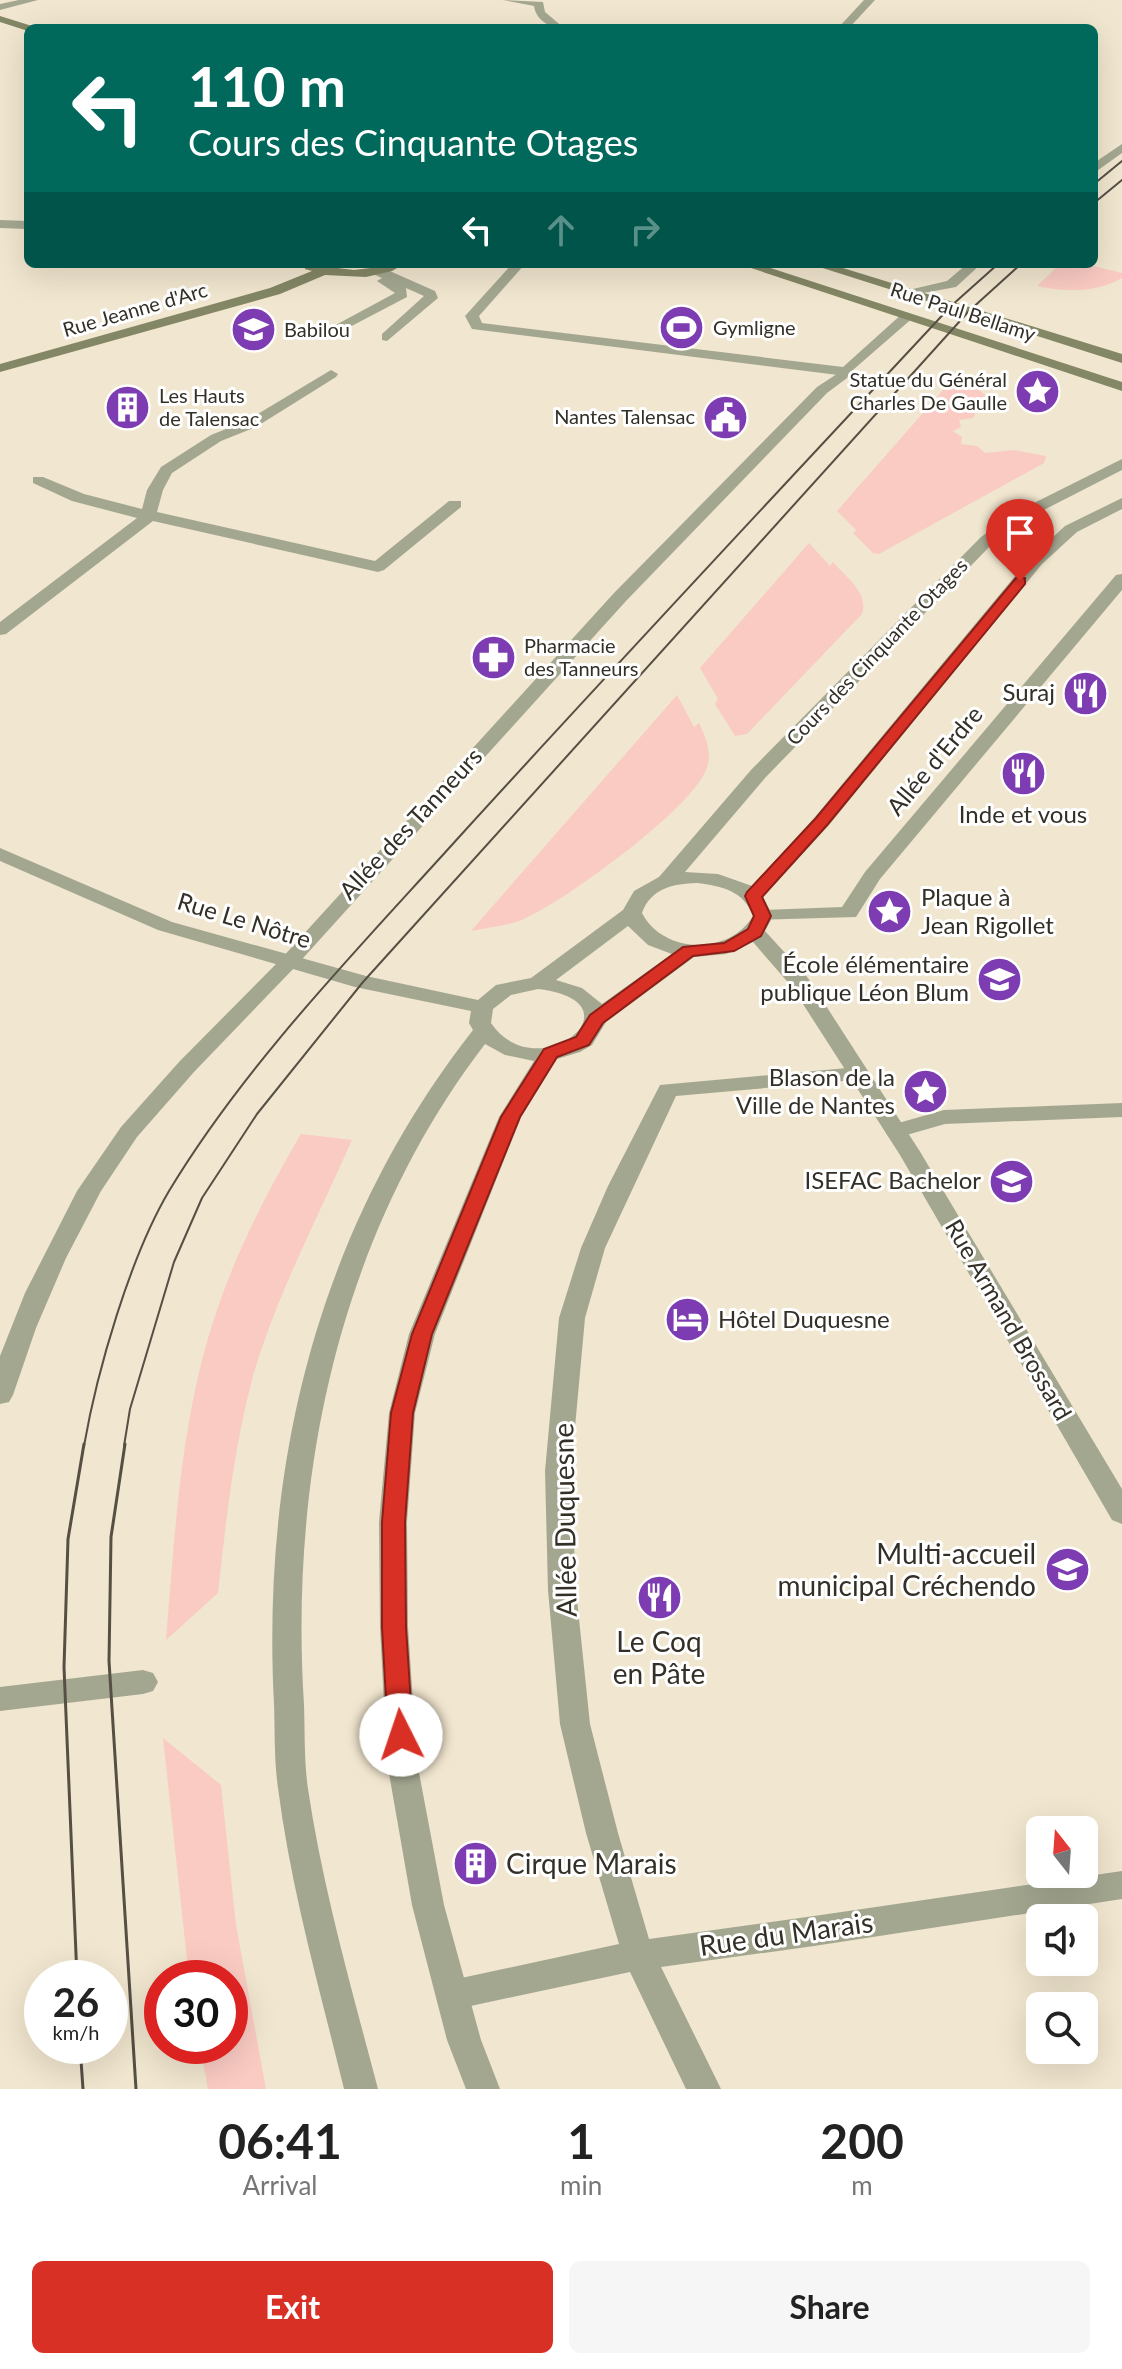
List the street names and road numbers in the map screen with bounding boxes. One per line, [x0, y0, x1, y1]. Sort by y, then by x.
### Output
street label: Rue Paul Bellamy [888, 276, 1039, 346]
street label: Rue Jeanne d'Arc [60, 277, 210, 341]
street label: Cours des Cinquante Otages [781, 553, 972, 750]
street label: Allée d'Erdre [880, 700, 988, 820]
street label: Allée des Tanneurs [332, 741, 487, 905]
street label: Rue Le Nôtre [174, 886, 315, 954]
street label: Rue Armand Brossard [940, 1214, 1079, 1425]
street label: Allée Duquesne [545, 1423, 583, 1617]
street label: Rue du Marais [697, 1904, 875, 1962]

